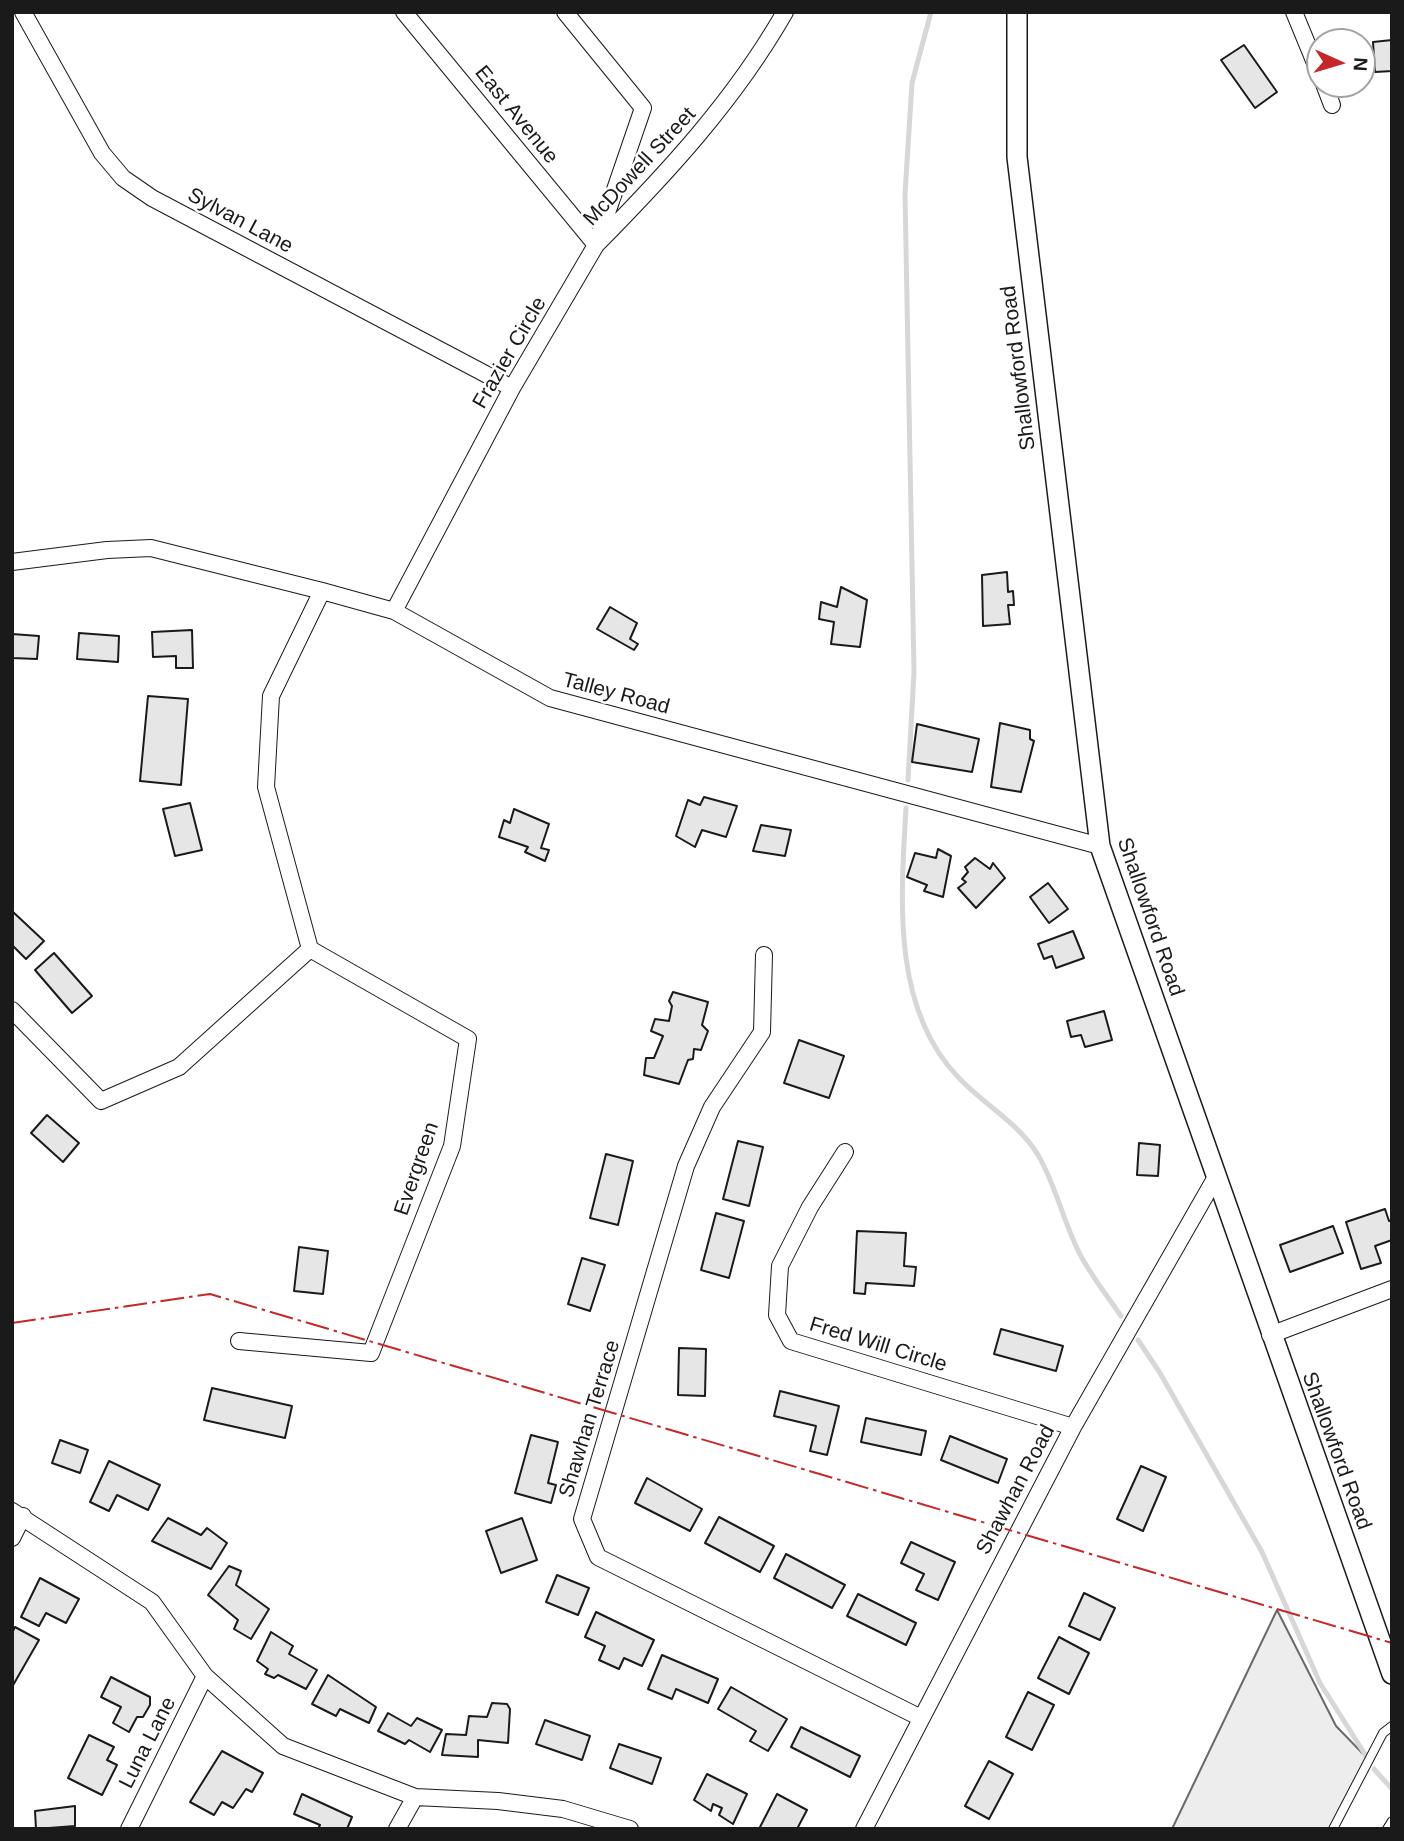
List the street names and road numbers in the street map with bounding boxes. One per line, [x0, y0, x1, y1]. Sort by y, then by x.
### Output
street label: East Avenue [469, 61, 563, 169]
street label: McDowell Street [579, 103, 701, 231]
street label: Sylvan Lane [183, 183, 297, 259]
street label: Shallowford Road [996, 284, 1042, 452]
street label: Frazier Circle [468, 293, 552, 413]
street label: Talley Road [560, 668, 672, 720]
street label: Shallowford Road [1111, 835, 1189, 999]
street label: Evergreen [389, 1119, 445, 1219]
street label: Fred Will Circle [806, 1312, 950, 1378]
street label: Shawhan Terrace [554, 1337, 626, 1501]
street label: Shallowford Road [1296, 1369, 1376, 1533]
street label: Shawhan Road [971, 1421, 1061, 1559]
street label: Luna Lane [114, 1693, 182, 1793]

